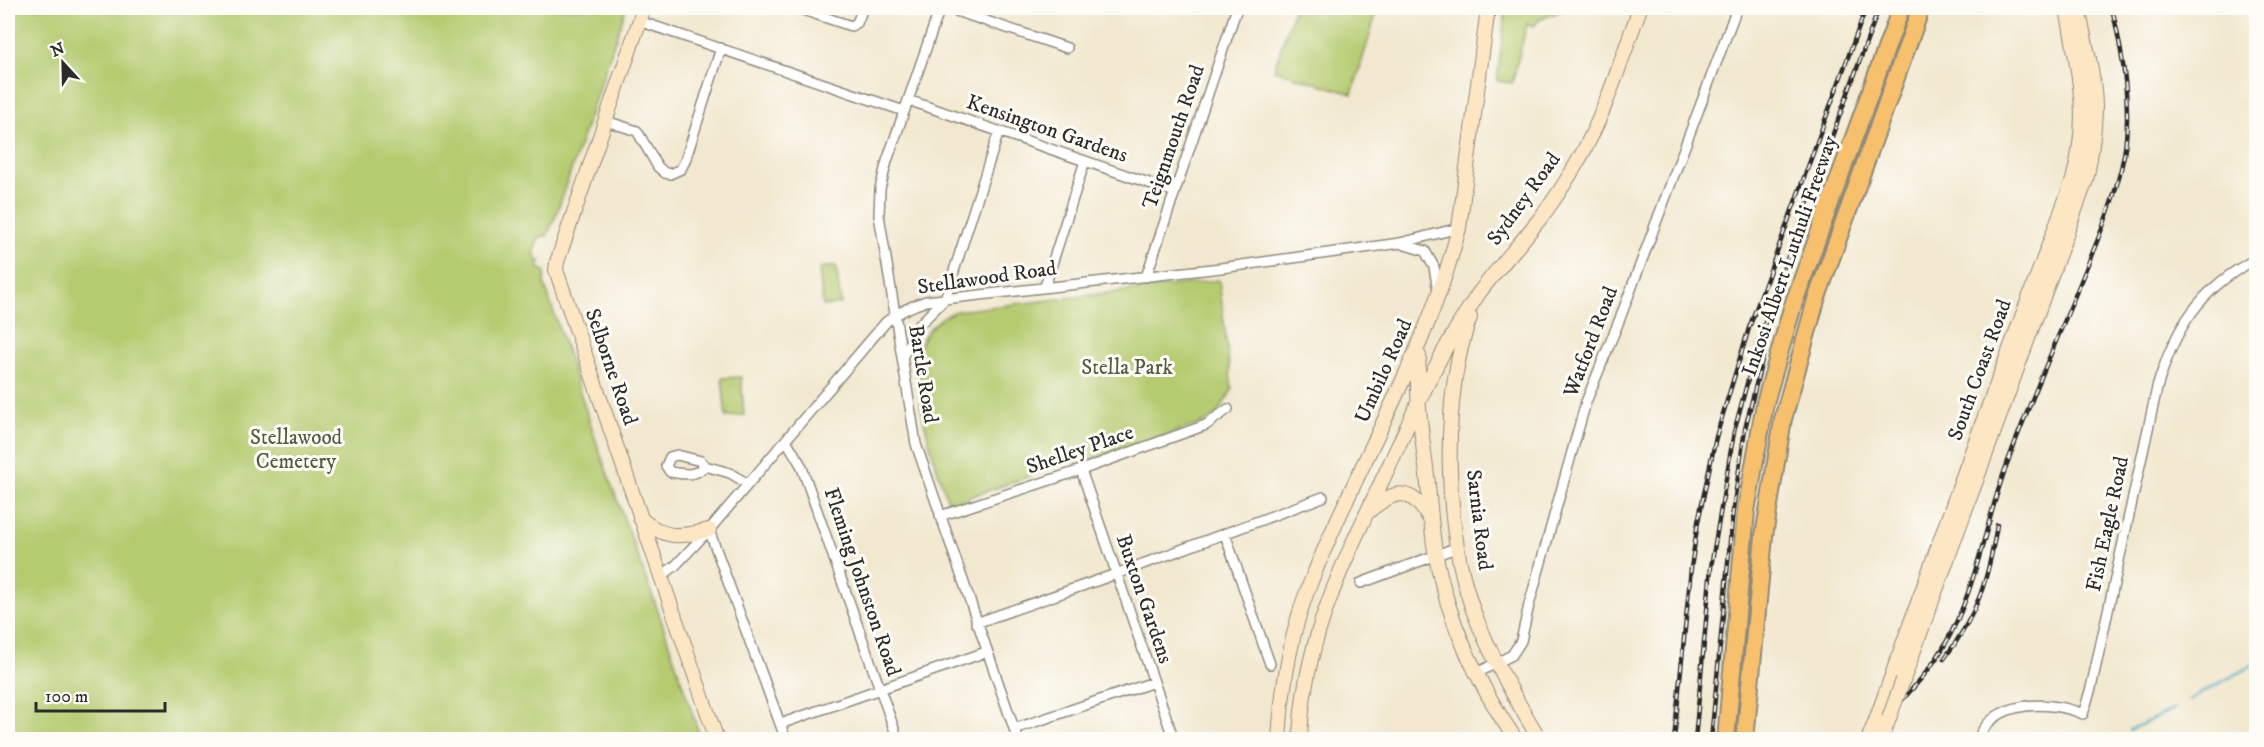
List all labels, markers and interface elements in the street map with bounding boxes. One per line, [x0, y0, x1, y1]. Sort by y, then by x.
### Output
north arrow [33, 33, 93, 93]
text: N [48, 38, 68, 62]
street label: Teignmouth Road [1137, 61, 1211, 213]
street label: Kensington Gardens [963, 89, 1131, 169]
street label: Inkosi Albert Luthuli Freeway [1737, 131, 1844, 380]
street label: Sydney Road [1482, 147, 1567, 251]
street label: Stellawood Road [916, 255, 1059, 301]
street label: Watford Road [1558, 282, 1624, 402]
street label: South Coast Road [1942, 295, 2018, 444]
street label: Selborne Road [579, 305, 643, 429]
street label: Umbilo Road [1350, 314, 1419, 427]
street label: Bartle Road [902, 323, 944, 426]
park label: Stella Park [1081, 355, 1173, 381]
street label: Shelley Place [1023, 419, 1137, 480]
park label: Stellawood Cemetery [250, 425, 343, 475]
street label: Fish Eagle Road [2081, 453, 2135, 594]
street label: Sarnia Road [1460, 468, 1498, 572]
street label: Fleming Johnston Road [818, 484, 907, 680]
street label: Buxton Gardens [1110, 531, 1178, 667]
scale bar [36, 675, 165, 713]
text: 100 m [45, 686, 88, 708]

